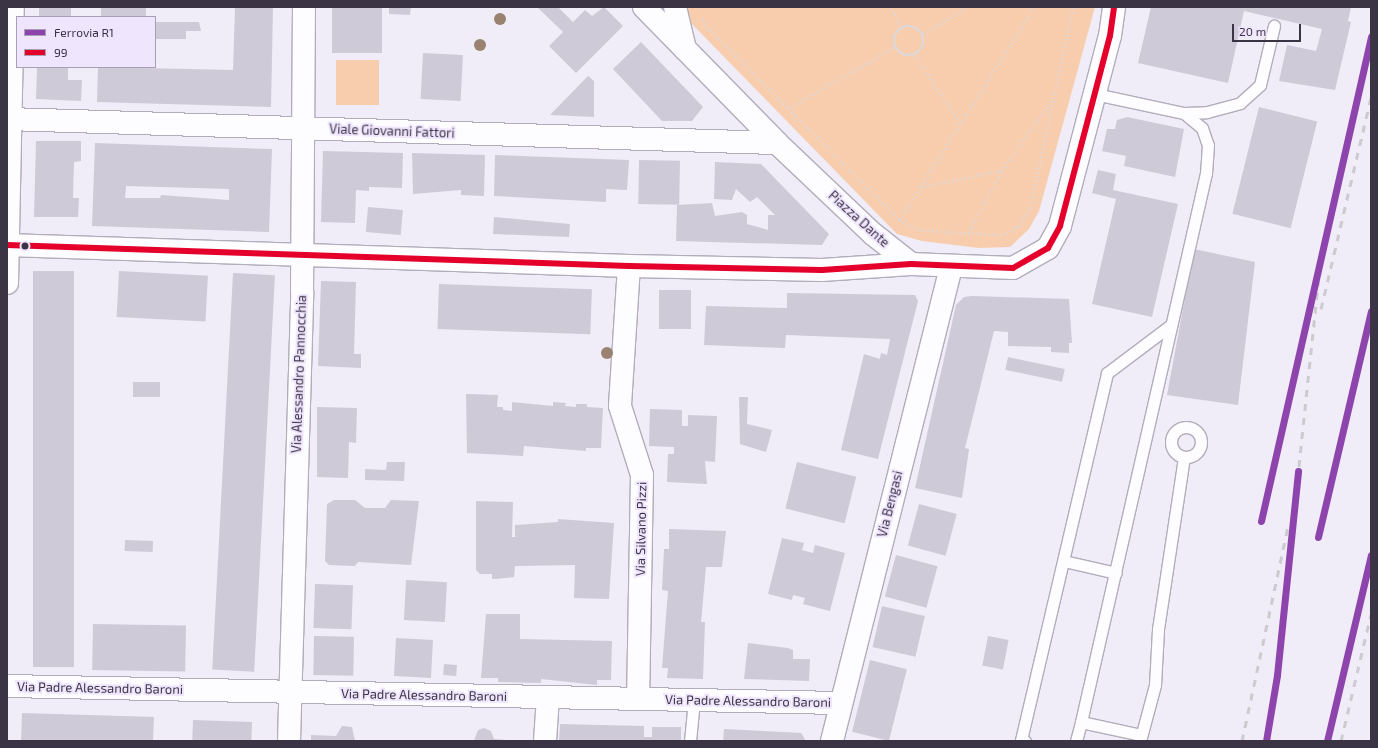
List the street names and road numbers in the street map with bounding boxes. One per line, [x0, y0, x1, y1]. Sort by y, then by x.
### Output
street label: Viale Giovanni Fattori [329, 121, 455, 141]
street label: Piazza Dante [825, 188, 893, 250]
street label: Via Alessandro Pannocchia [288, 295, 310, 453]
street label: Via Bengasi [874, 469, 906, 539]
street label: Via Silvano Pizzi [632, 482, 650, 576]
street label: Via Padre Alessandro Baroni [17, 679, 183, 697]
street label: Via Padre Alessandro Baroni [341, 686, 507, 704]
street label: Via Padre Alessandro Baroni [665, 692, 831, 710]

